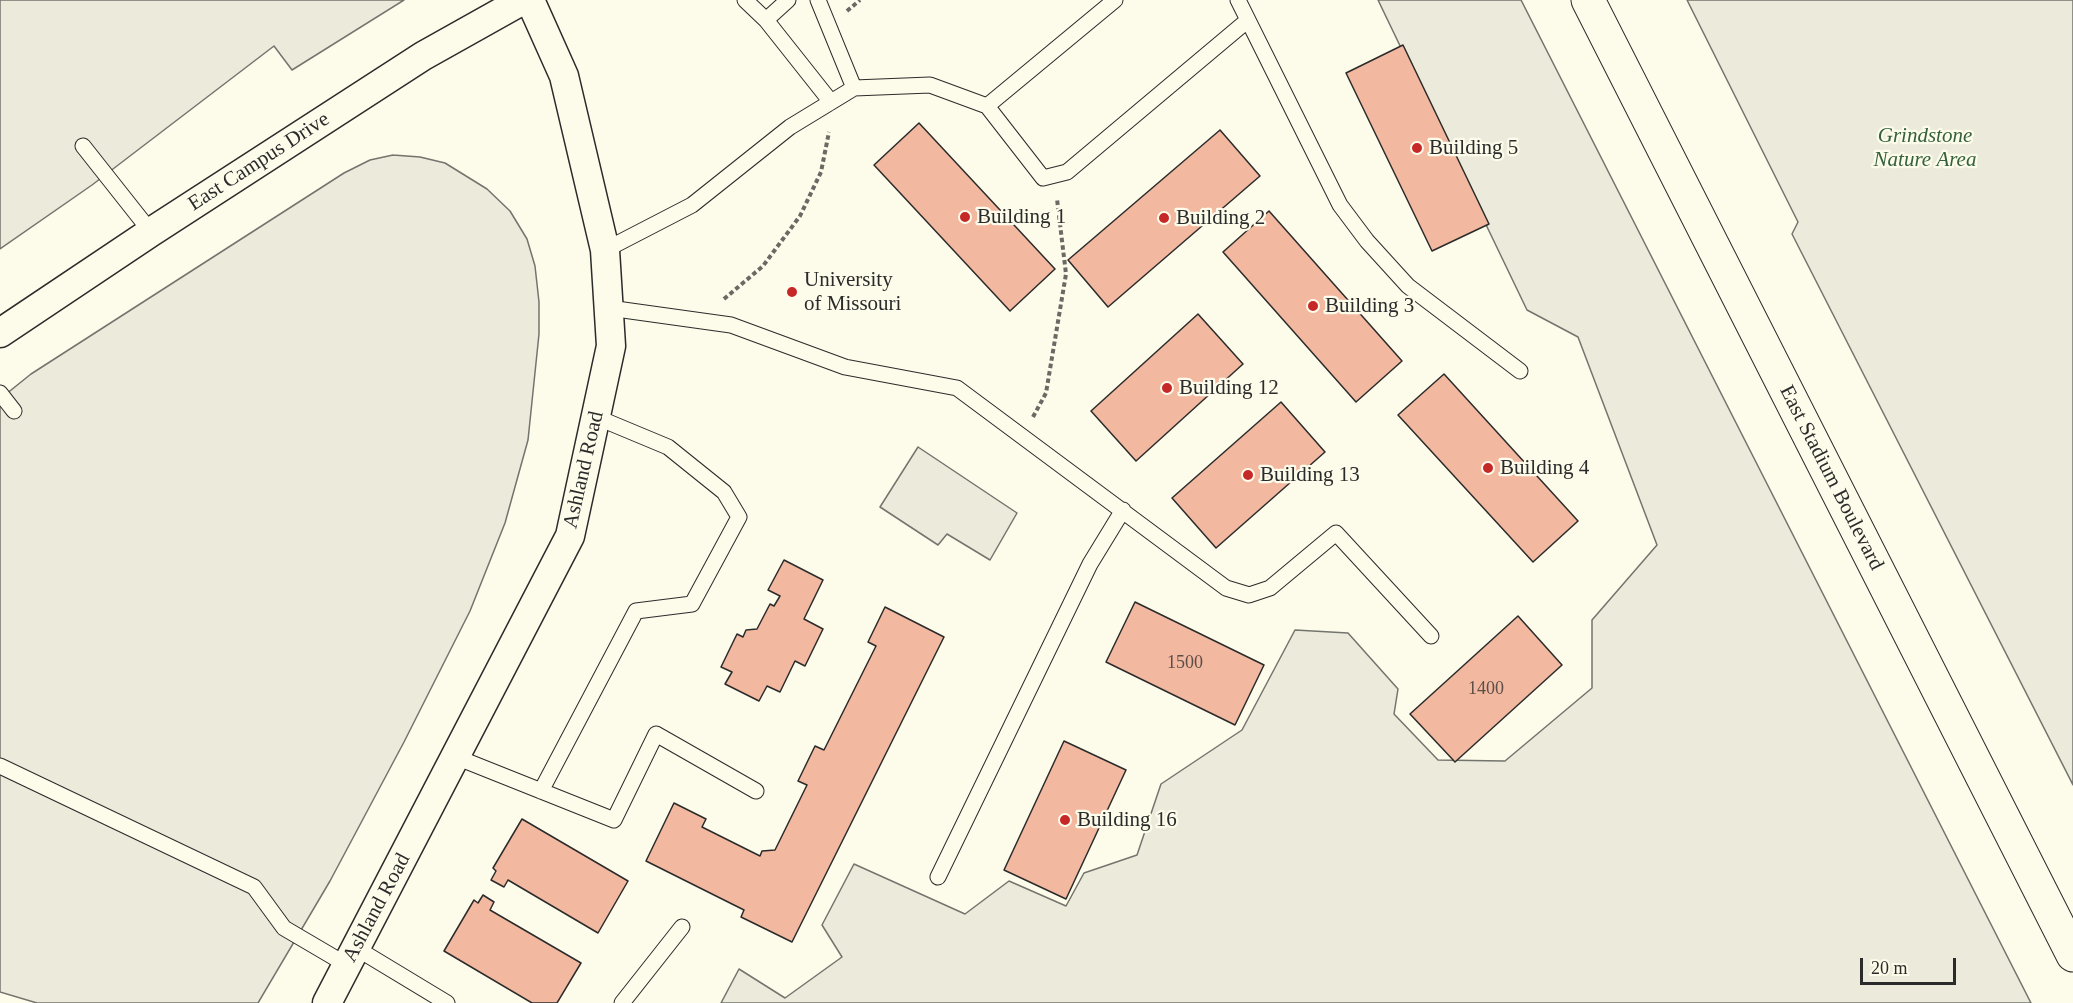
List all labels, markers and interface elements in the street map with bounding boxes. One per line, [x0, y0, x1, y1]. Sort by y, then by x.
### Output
street label: East Campus Drive [184, 107, 334, 217]
park label: Grindstone Nature Area [1874, 123, 1976, 173]
place label: Building 5 [1429, 135, 1518, 161]
marker: Building 5 [1410, 141, 1424, 155]
place label: Building 1 [977, 204, 1066, 230]
place label: Building 2 [1176, 205, 1265, 231]
marker: Building 1 [958, 210, 972, 224]
marker: Building 2 [1157, 211, 1171, 225]
place label: University of Missouri [804, 267, 901, 317]
marker: University of Missouri [785, 285, 799, 299]
place label: Building 3 [1325, 293, 1414, 319]
marker: Building 3 [1306, 299, 1320, 313]
place label: Building 12 [1179, 375, 1279, 401]
marker: Building 12 [1160, 381, 1174, 395]
street label: East Stadium Boulevard [1773, 381, 1889, 575]
street label: Ashland Road [558, 409, 610, 531]
place label: Building 4 [1500, 455, 1589, 481]
marker: Building 4 [1481, 461, 1495, 475]
place label: Building 13 [1260, 462, 1360, 488]
marker: Building 13 [1241, 468, 1255, 482]
house number: 1500 [1167, 652, 1203, 674]
house number: 1400 [1468, 678, 1504, 700]
place label: Building 16 [1077, 807, 1177, 833]
marker: Building 16 [1058, 813, 1072, 827]
street label: Ashland Road [338, 849, 416, 967]
scale bar [1863, 946, 1959, 984]
text: 20 m [1871, 958, 1908, 978]

